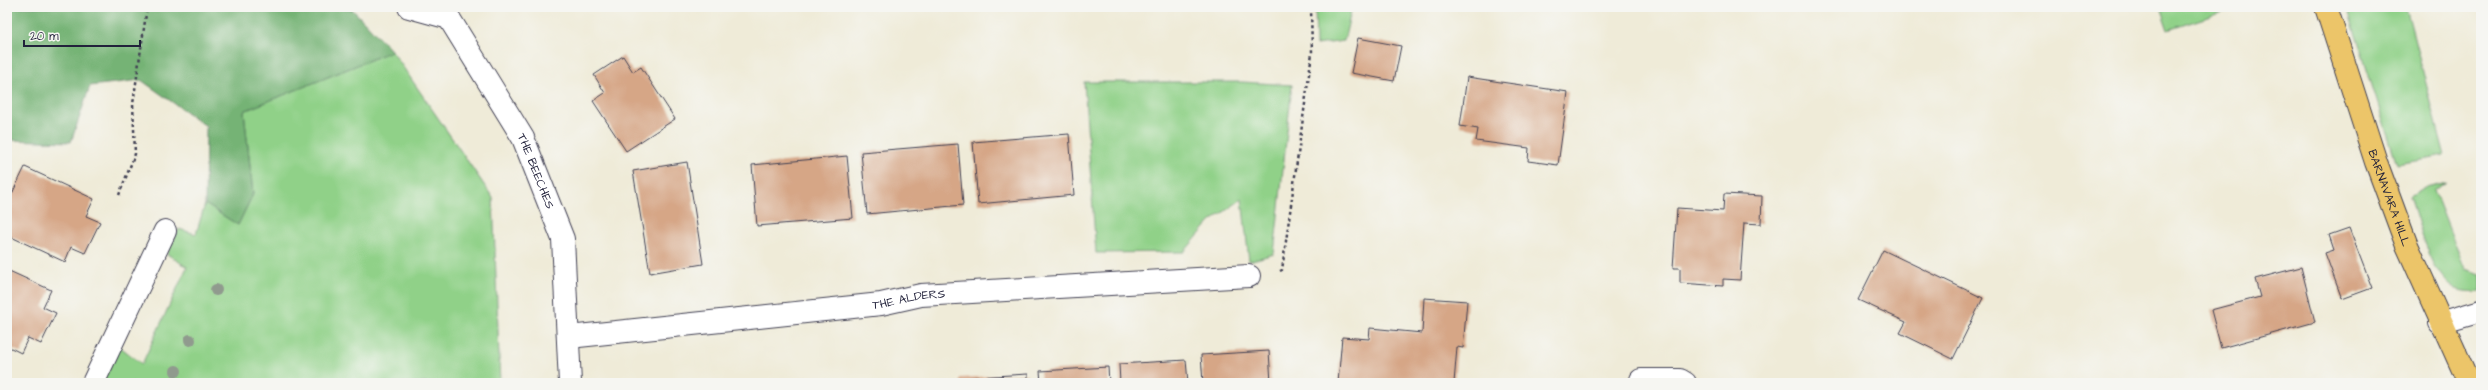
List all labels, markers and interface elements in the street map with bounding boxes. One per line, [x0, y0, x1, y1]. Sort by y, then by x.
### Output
scale bar [24, 22, 140, 48]
text: 20 m [30, 28, 59, 45]
street label: THE BEECHES [513, 130, 558, 212]
street label: BARNAVARA HILL [2363, 147, 2415, 249]
street label: THE ALDERS [872, 286, 946, 314]

